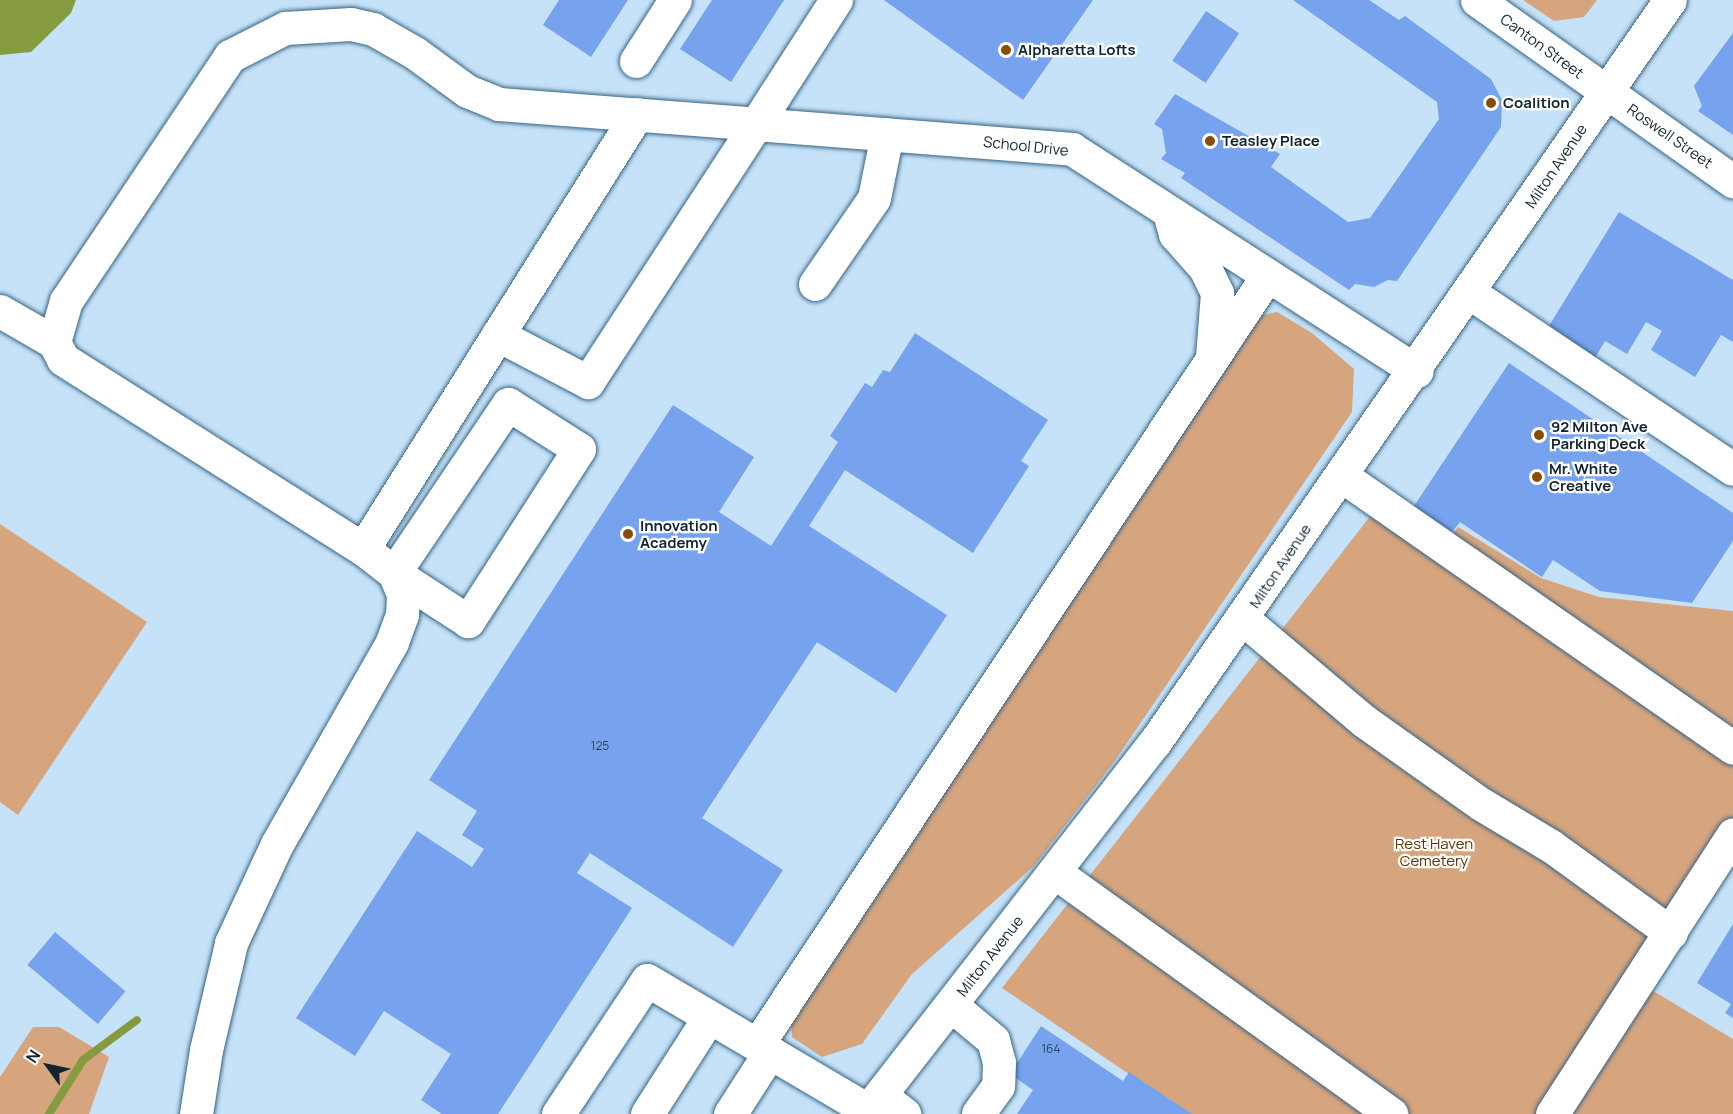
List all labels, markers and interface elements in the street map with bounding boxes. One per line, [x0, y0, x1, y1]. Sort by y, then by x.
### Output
street label: Canton Street [1497, 10, 1587, 82]
place label: Alpharetta Lofts [1018, 41, 1136, 59]
marker: Alpharetta Lofts [999, 43, 1013, 57]
place label: Coalition [1503, 94, 1570, 112]
marker: Coalition [1484, 96, 1498, 110]
street label: Roswell Street [1624, 100, 1716, 172]
street label: Milton Avenue [1521, 121, 1591, 211]
place label: Teasley Place [1222, 132, 1320, 150]
street label: School Drive [982, 133, 1070, 159]
marker: Teasley Place [1203, 134, 1217, 148]
place label: 92 Milton Ave Parking Deck [1551, 417, 1648, 452]
marker: 92 Milton Ave Parking Deck [1532, 428, 1546, 442]
place label: Mr. White Creative [1549, 459, 1617, 494]
marker: Mr. White Creative [1530, 470, 1544, 484]
place label: Innovation Academy [640, 516, 718, 551]
street label: Milton Avenue [1245, 521, 1315, 611]
marker: Innovation Academy [621, 527, 635, 541]
house number: 125 [591, 739, 609, 753]
park label: Rest Haven Cemetery [1395, 834, 1473, 869]
street label: Milton Avenue [953, 912, 1027, 1000]
north arrow [18, 1036, 78, 1096]
house number: 164 [1041, 1042, 1061, 1056]
text: N [21, 1045, 45, 1067]

